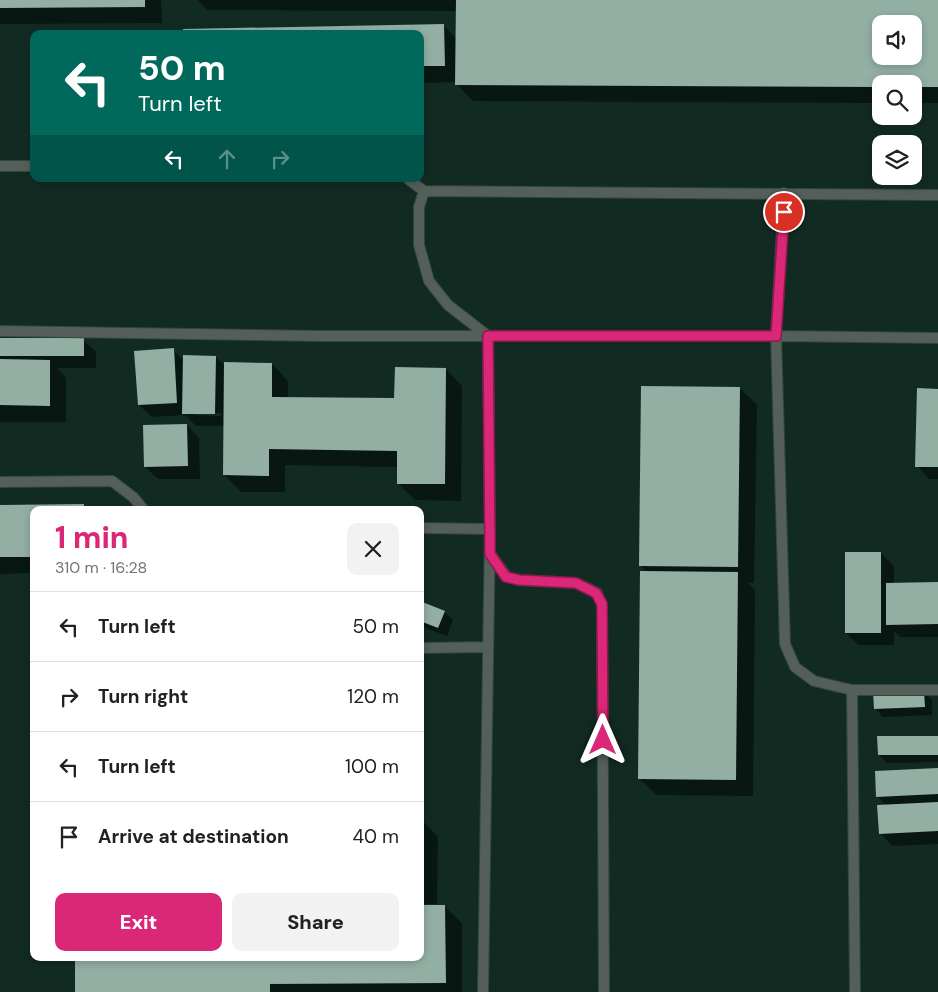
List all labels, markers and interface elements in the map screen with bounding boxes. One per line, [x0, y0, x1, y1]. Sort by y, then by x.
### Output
map controls [872, 15, 922, 185]
button: sound [872, 15, 922, 65]
text: 50 m [138, 45, 226, 91]
icon: left [55, 50, 120, 115]
button: search [872, 75, 922, 125]
text: Turn left [138, 89, 222, 118]
button: layers [872, 135, 922, 185]
icon: left [160, 145, 188, 173]
icon: ahead [213, 145, 241, 173]
icon: right [266, 145, 294, 173]
pin [763, 191, 805, 233]
icon: arrive [770, 198, 798, 226]
text: 1 min [55, 518, 128, 557]
button: close [347, 523, 399, 575]
text: 310 m · 16:28 [55, 557, 147, 578]
icon: left [55, 613, 83, 641]
text: Turn left [98, 614, 176, 639]
text: 50 m [352, 614, 399, 639]
icon: right [55, 683, 83, 711]
text: Turn right [98, 684, 188, 709]
text: 120 m [347, 684, 399, 709]
position arrow [576, 713, 628, 765]
icon: left [55, 753, 83, 781]
text: Turn left [98, 754, 176, 779]
text: 100 m [345, 754, 399, 779]
icon: arrive [55, 823, 83, 851]
text: Arrive at destination [98, 824, 289, 849]
text: 40 m [352, 824, 399, 849]
button: Exit [55, 893, 222, 951]
button: Share [232, 893, 399, 951]

